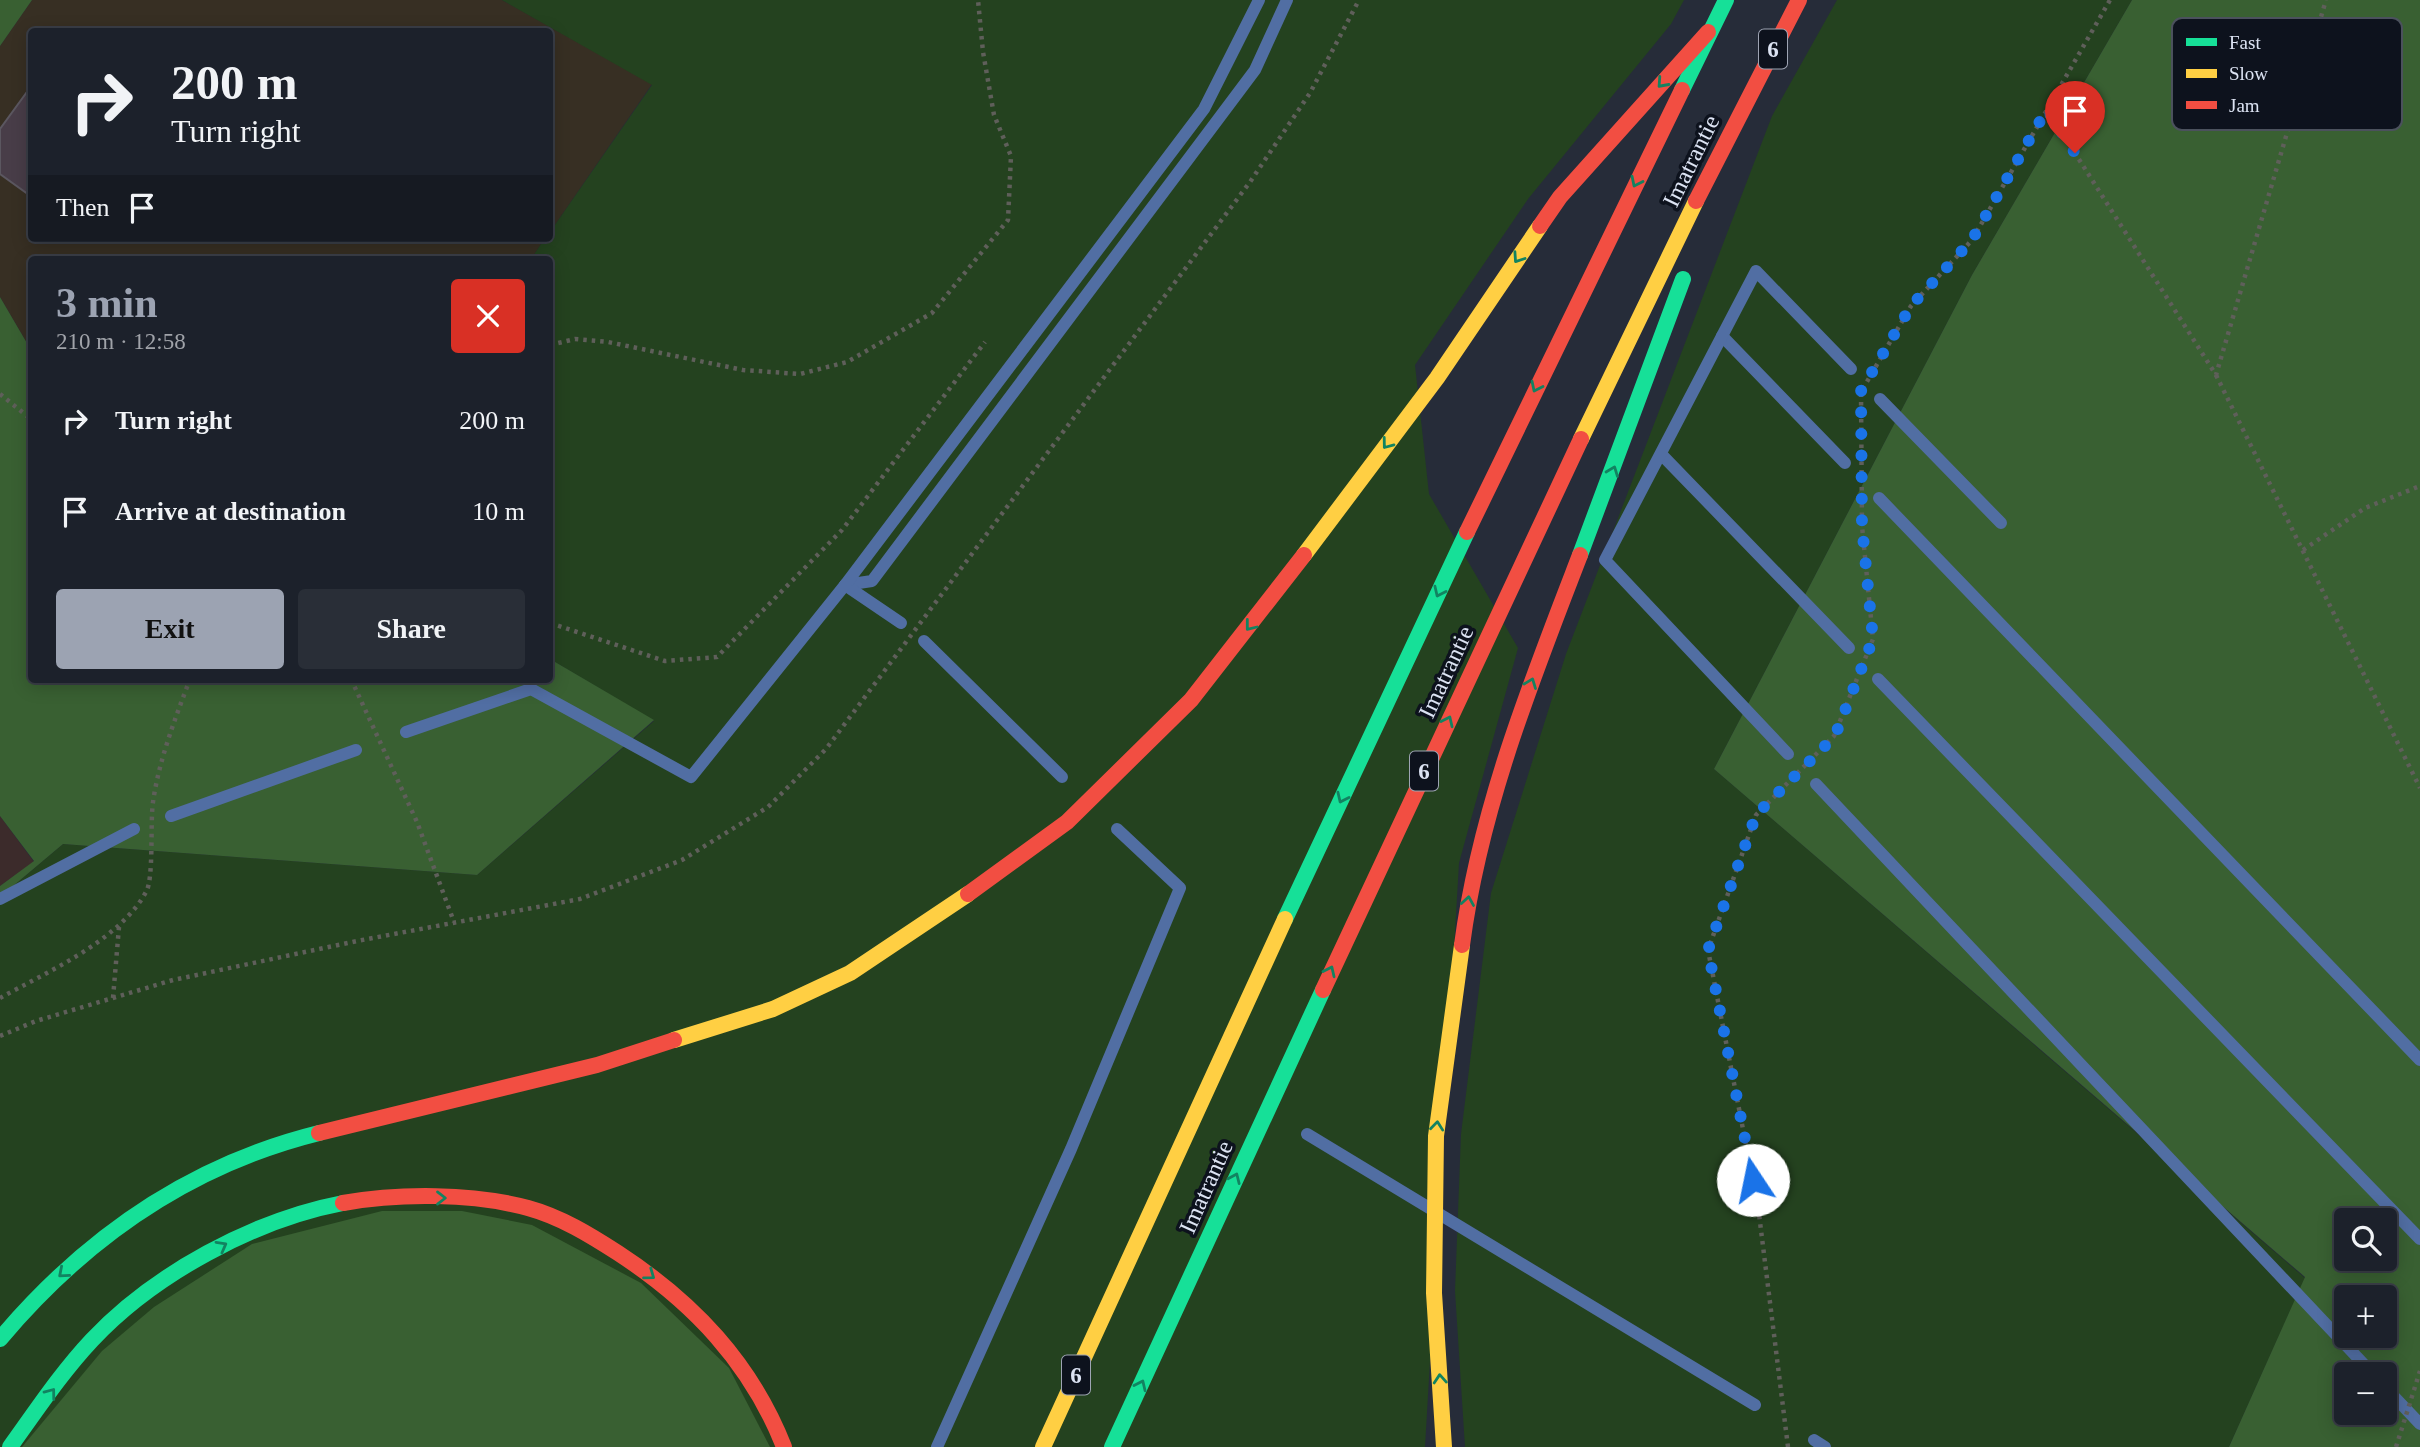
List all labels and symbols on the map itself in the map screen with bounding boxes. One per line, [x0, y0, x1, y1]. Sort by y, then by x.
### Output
legend [2172, 18, 2402, 130]
road number: 6 [1759, 30, 1787, 68]
text: Fast [2229, 32, 2261, 53]
text: Slow [2229, 63, 2268, 84]
one-way arrow [1658, 75, 1671, 88]
pin [2045, 81, 2105, 153]
text: Jam [2229, 95, 2260, 116]
street label: Imatrantie [1658, 111, 1724, 211]
one-way arrow [1630, 175, 1644, 187]
one-way arrow [1514, 250, 1526, 263]
one-way arrow [1531, 380, 1545, 392]
one-way arrow [1383, 436, 1395, 449]
one-way arrow [1605, 465, 1619, 477]
one-way arrow [1433, 585, 1447, 597]
one-way arrow [1246, 618, 1259, 630]
street label: Imatrantie [1413, 622, 1479, 722]
one-way arrow [1522, 677, 1536, 689]
one-way arrow [1440, 716, 1454, 728]
road number: 6 [1410, 751, 1438, 790]
one-way arrow [1336, 791, 1350, 803]
one-way arrow [1460, 895, 1475, 907]
one-way arrow [1322, 966, 1336, 978]
one-way arrow [1429, 1121, 1444, 1132]
street label: Imatrantie [1174, 1137, 1238, 1237]
position arrow [1716, 1143, 1790, 1217]
one-way arrow [1227, 1173, 1241, 1185]
one-way arrow [436, 1190, 447, 1206]
one-way arrow [215, 1241, 227, 1254]
one-way arrow [58, 1265, 71, 1277]
one-way arrow [642, 1266, 655, 1279]
road number: 6 [1062, 1356, 1090, 1394]
one-way arrow [1433, 1373, 1448, 1384]
one-way arrow [1133, 1380, 1147, 1392]
one-way arrow [43, 1388, 56, 1400]

